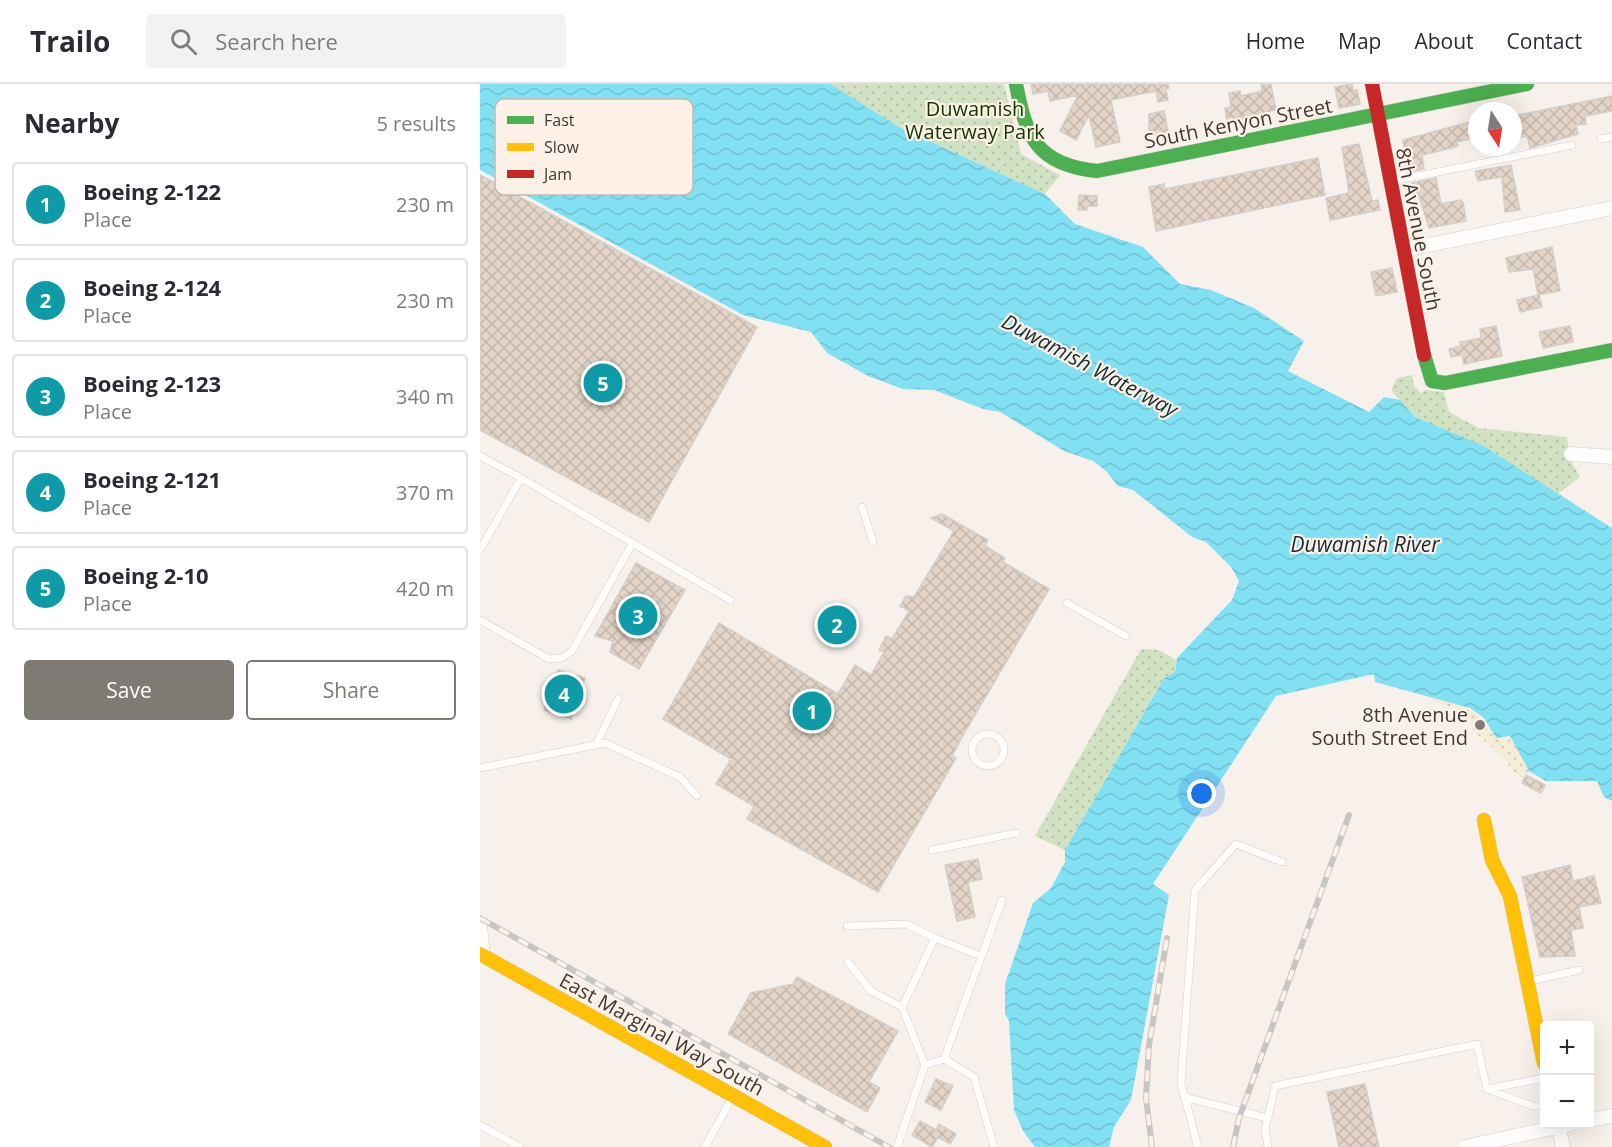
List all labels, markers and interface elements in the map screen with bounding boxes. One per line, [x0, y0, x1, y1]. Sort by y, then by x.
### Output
search box [146, 14, 566, 68]
text: Trailo [30, 22, 110, 60]
icon: search [167, 25, 200, 58]
text: Search here [215, 26, 338, 56]
text: Home [1246, 27, 1305, 55]
text: Map [1338, 27, 1381, 55]
text: About [1414, 27, 1474, 55]
text: Contact [1507, 27, 1582, 55]
street label: South Kenyon Street [1142, 92, 1334, 154]
park label: Duwamish Waterway Park [905, 95, 1045, 145]
legend [495, 99, 693, 195]
north arrow [1468, 102, 1522, 156]
text: Nearby [24, 105, 119, 141]
text: Fast [544, 109, 575, 131]
text: 5 results [376, 110, 456, 137]
text: Slow [544, 136, 579, 158]
street label: 8th Avenue South [1390, 145, 1448, 313]
text: Jam [542, 163, 572, 185]
text: Boeing 2-122 [83, 176, 221, 206]
text: 1 [40, 191, 51, 218]
text: 230 m [396, 191, 454, 218]
text: Place [83, 206, 132, 233]
text: Boeing 2-124 [83, 272, 221, 302]
text: 2 [40, 287, 51, 314]
text: 230 m [396, 287, 454, 314]
text: Place [83, 302, 132, 329]
water label: Duwamish Waterway [997, 307, 1184, 424]
pin: 5 [584, 360, 622, 406]
text: Boeing 2-123 [83, 368, 221, 398]
text: 3 [40, 383, 51, 410]
text: 340 m [396, 383, 454, 410]
text: Place [83, 398, 132, 425]
text: Boeing 2-121 [83, 464, 221, 494]
text: 4 [40, 479, 51, 506]
text: 370 m [396, 479, 454, 506]
text: Place [83, 494, 132, 521]
water label: Duwamish River [1291, 530, 1440, 558]
text: Boeing 2-10 [83, 560, 209, 590]
text: 5 [40, 575, 51, 602]
text: 420 m [396, 575, 454, 602]
text: Place [83, 590, 132, 617]
pin: 3 [618, 594, 658, 638]
pin: 2 [818, 602, 856, 648]
button: Save [24, 660, 234, 720]
button: Share [246, 660, 456, 720]
pin: 4 [544, 672, 584, 716]
pin: 1 [792, 688, 832, 734]
place label: 8th Avenue South Street End [1311, 701, 1468, 751]
marker: 8th Avenue South Street End [1473, 718, 1487, 732]
your location [1187, 779, 1216, 808]
street label: East Marginal Way South [555, 966, 769, 1102]
map controls [1540, 1021, 1594, 1129]
button: + [1540, 1021, 1594, 1075]
button: − [1540, 1075, 1594, 1129]

